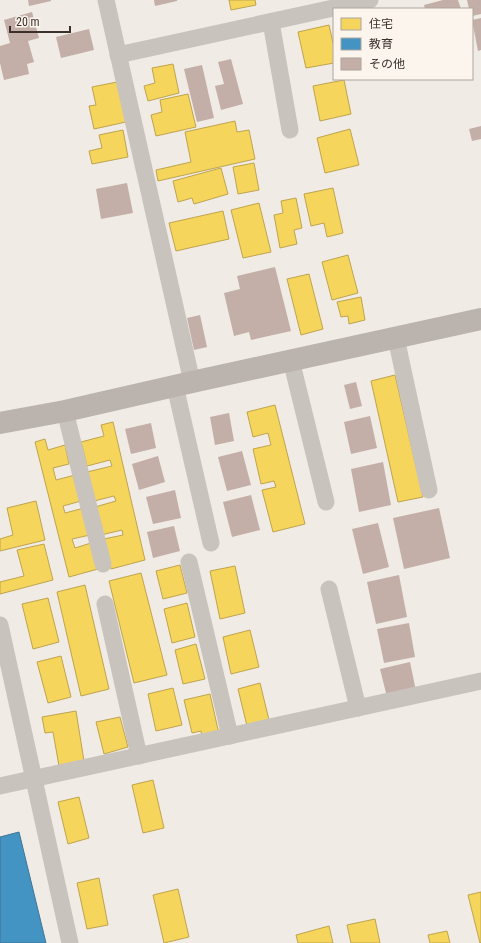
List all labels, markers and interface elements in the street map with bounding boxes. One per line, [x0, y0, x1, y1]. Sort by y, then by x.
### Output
scale bar [10, 8, 70, 34]
legend [333, 8, 473, 80]
text: 20 m [16, 15, 40, 29]
text: 住宅 [369, 17, 393, 31]
text: 教育 [369, 37, 393, 51]
text: その他 [369, 57, 405, 71]

